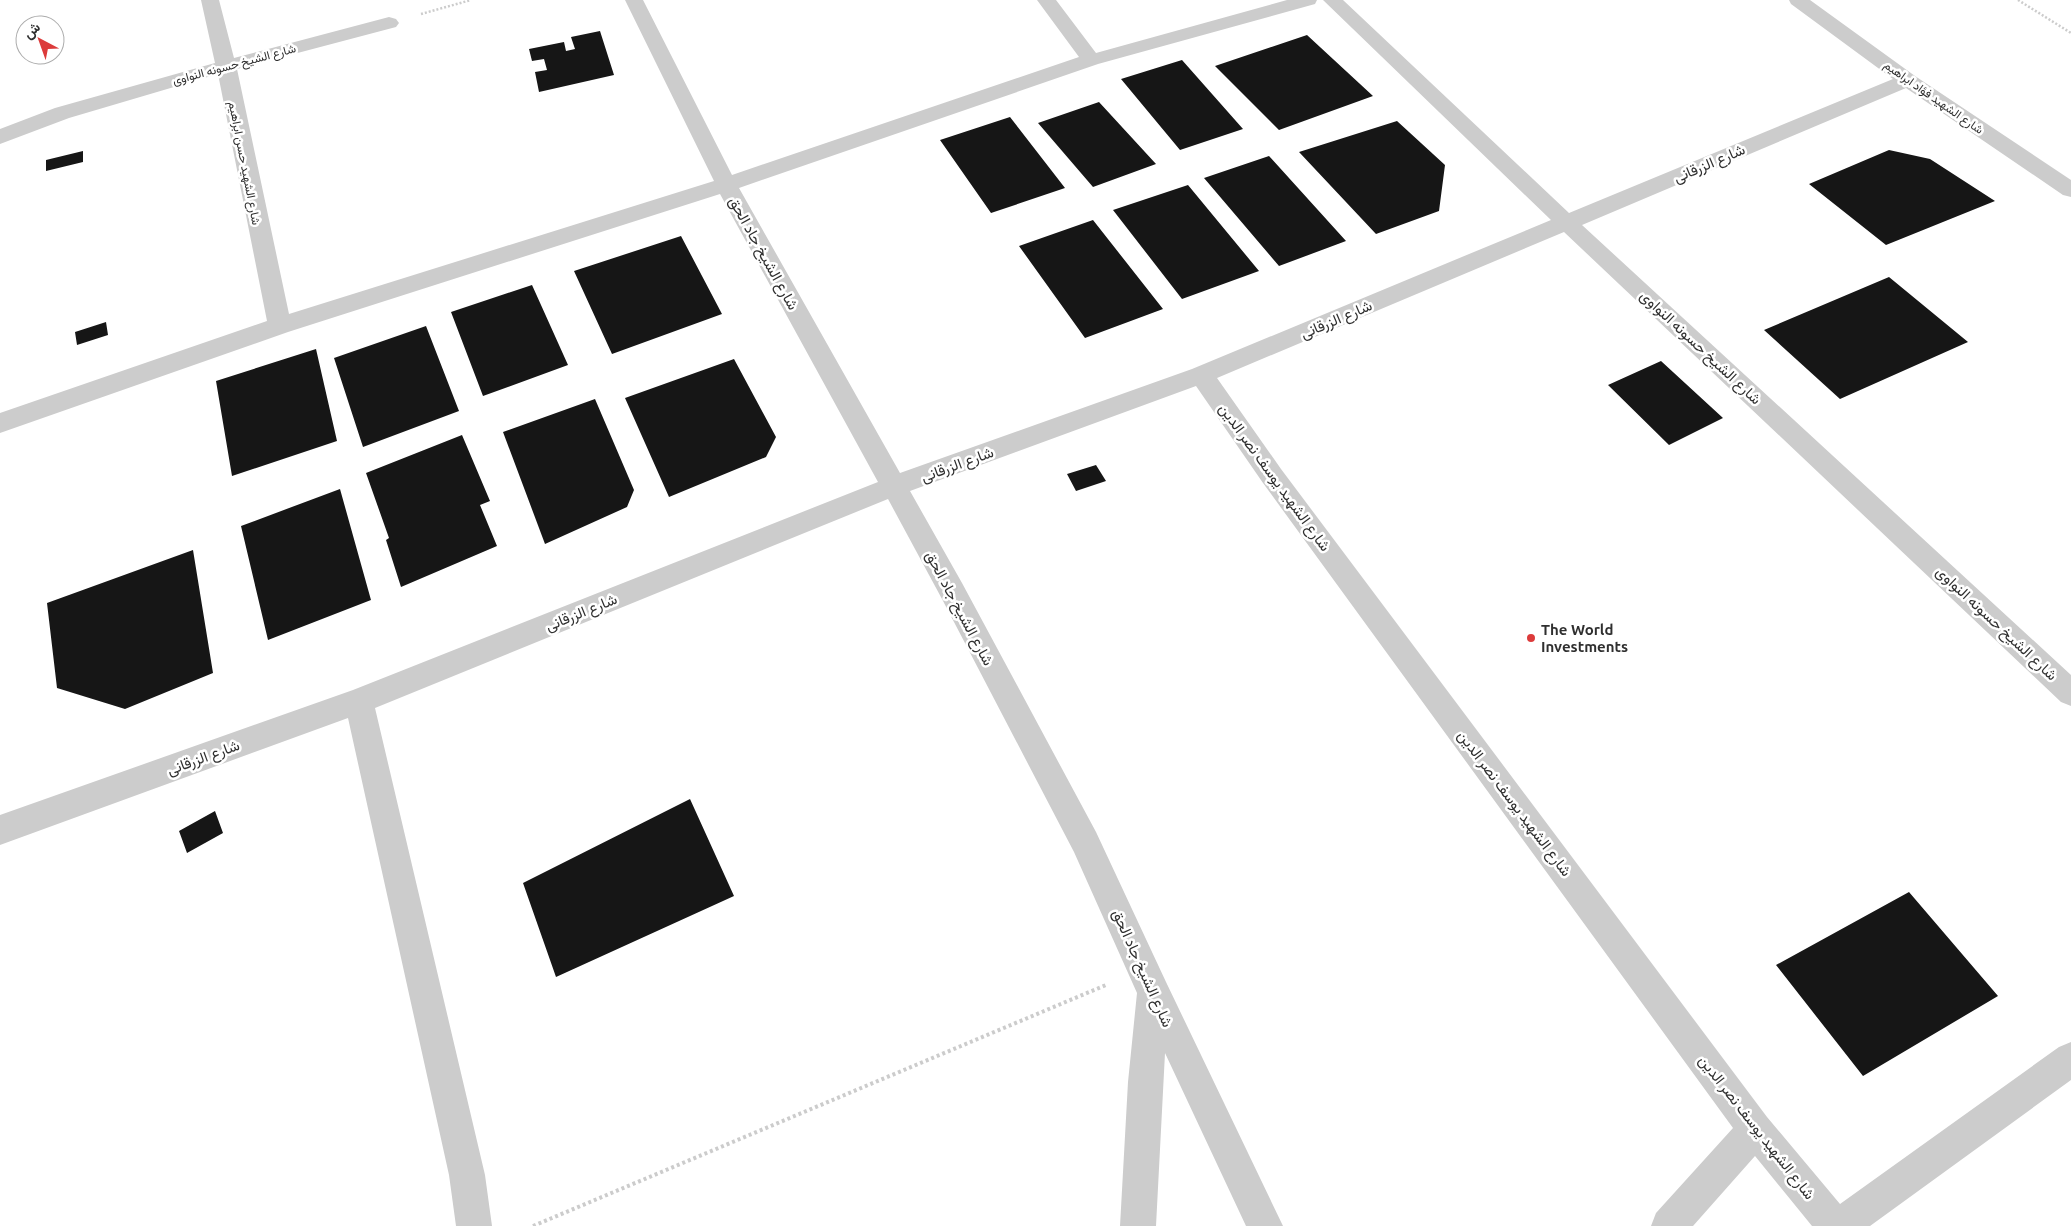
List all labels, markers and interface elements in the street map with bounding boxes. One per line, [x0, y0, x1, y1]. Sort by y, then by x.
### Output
north arrow [15, 15, 65, 65]
text: ش [20, 19, 44, 43]
street label: شارع الشيخ حسونه النواوى [171, 41, 298, 90]
street label: شارع الشهيد فؤاد ابراهيم [1880, 58, 1986, 139]
street label: شارع الشهيد حسن ابراهيم [224, 100, 263, 226]
street label: شارع الزرقانى [1671, 140, 1749, 188]
street label: شارع الشيخ جاد الحق [723, 193, 802, 314]
street label: شارع الشيخ حسونه النواوى [1635, 286, 1765, 410]
street label: شارع الزرقانى [1298, 296, 1376, 344]
street label: شارع الشهيد يوسف نصر الدين [1213, 400, 1334, 556]
street label: شارع الزرقانى [918, 443, 997, 488]
street label: شارع الشيخ جاد الحق [920, 548, 997, 670]
street label: شارع الشيخ حسونه النواوى [1931, 562, 2061, 686]
street label: شارع الزرقانى [543, 590, 621, 637]
place label: The World Investments [1541, 621, 1628, 655]
marker: The World Investments [1525, 632, 1537, 644]
street label: شارع الشهيد يوسف نصر الدين [1452, 727, 1575, 881]
street label: شارع الزرقانى [164, 736, 243, 781]
street label: شارع الشيخ جاد الحق [1107, 907, 1177, 1031]
street label: شارع الشهيد يوسف نصر الدين [1693, 1052, 1819, 1204]

